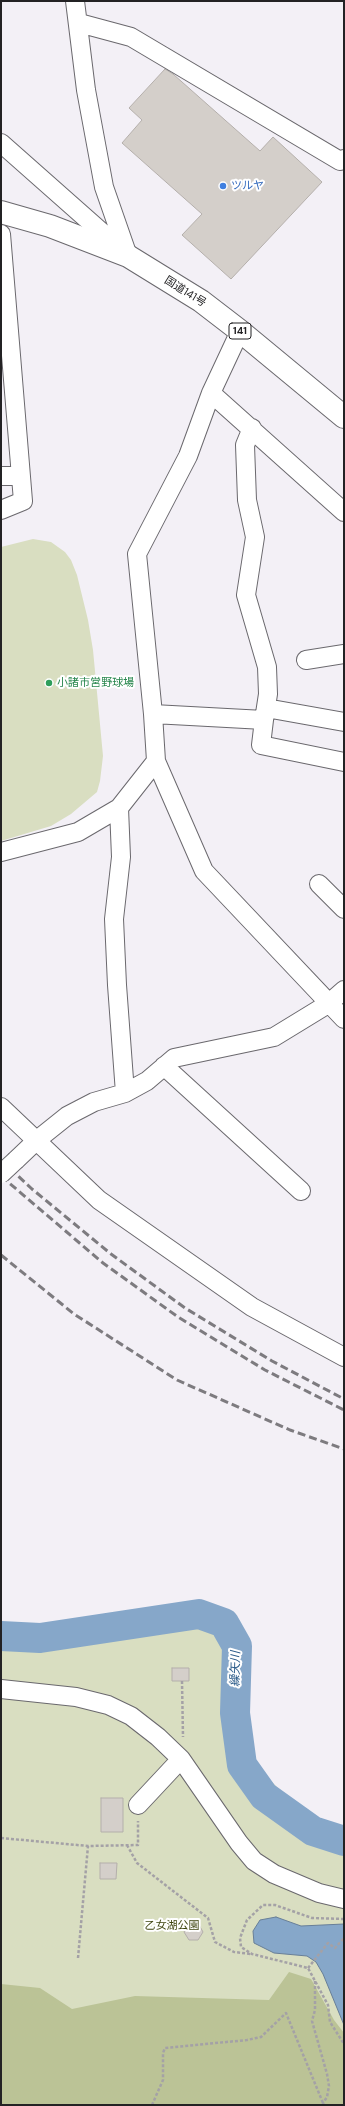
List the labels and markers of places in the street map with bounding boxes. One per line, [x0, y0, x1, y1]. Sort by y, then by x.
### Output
place label: ツルヤ [231, 179, 264, 193]
marker: ツルヤ [218, 181, 228, 191]
place label: 小諸市営野球場 [57, 676, 134, 690]
marker: 小諸市営野球場 [44, 678, 54, 688]

